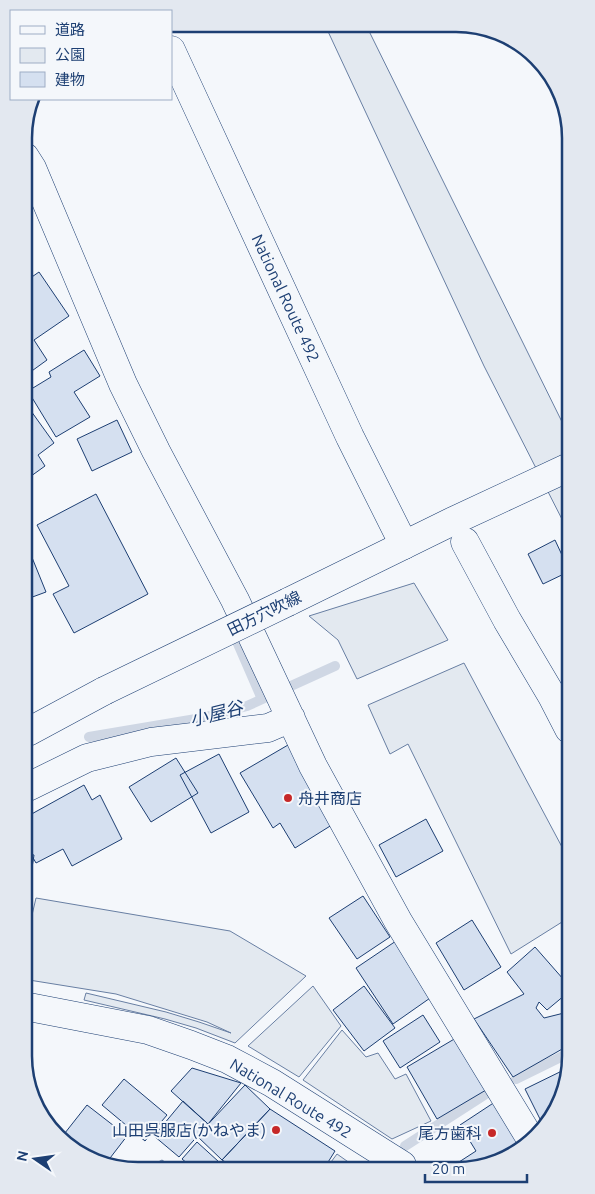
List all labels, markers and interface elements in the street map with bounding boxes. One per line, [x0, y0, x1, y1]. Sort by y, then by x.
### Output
legend [10, 10, 172, 100]
text: 道路 [55, 21, 85, 38]
text: 公園 [55, 46, 85, 63]
text: 建物 [55, 71, 85, 88]
street label: National Route 492 [249, 231, 323, 365]
street label: 田方穴吹線 [224, 587, 304, 639]
water label: 小屋谷 [187, 696, 247, 729]
place label: 舟井商店 [298, 789, 362, 807]
marker: 舟井商店 [282, 792, 294, 804]
street label: National Route 492 [227, 1055, 355, 1141]
place label: 山田呉服店(かねやま) [112, 1121, 266, 1140]
marker: 山田呉服店(かねやま) [270, 1124, 282, 1136]
place label: 尾方歯科 [418, 1124, 482, 1142]
marker: 尾方歯科 [486, 1127, 498, 1139]
north arrow [10, 1134, 60, 1184]
text: N [13, 1149, 31, 1163]
scale bar [425, 1152, 528, 1184]
text: 20 m [432, 1160, 465, 1177]

